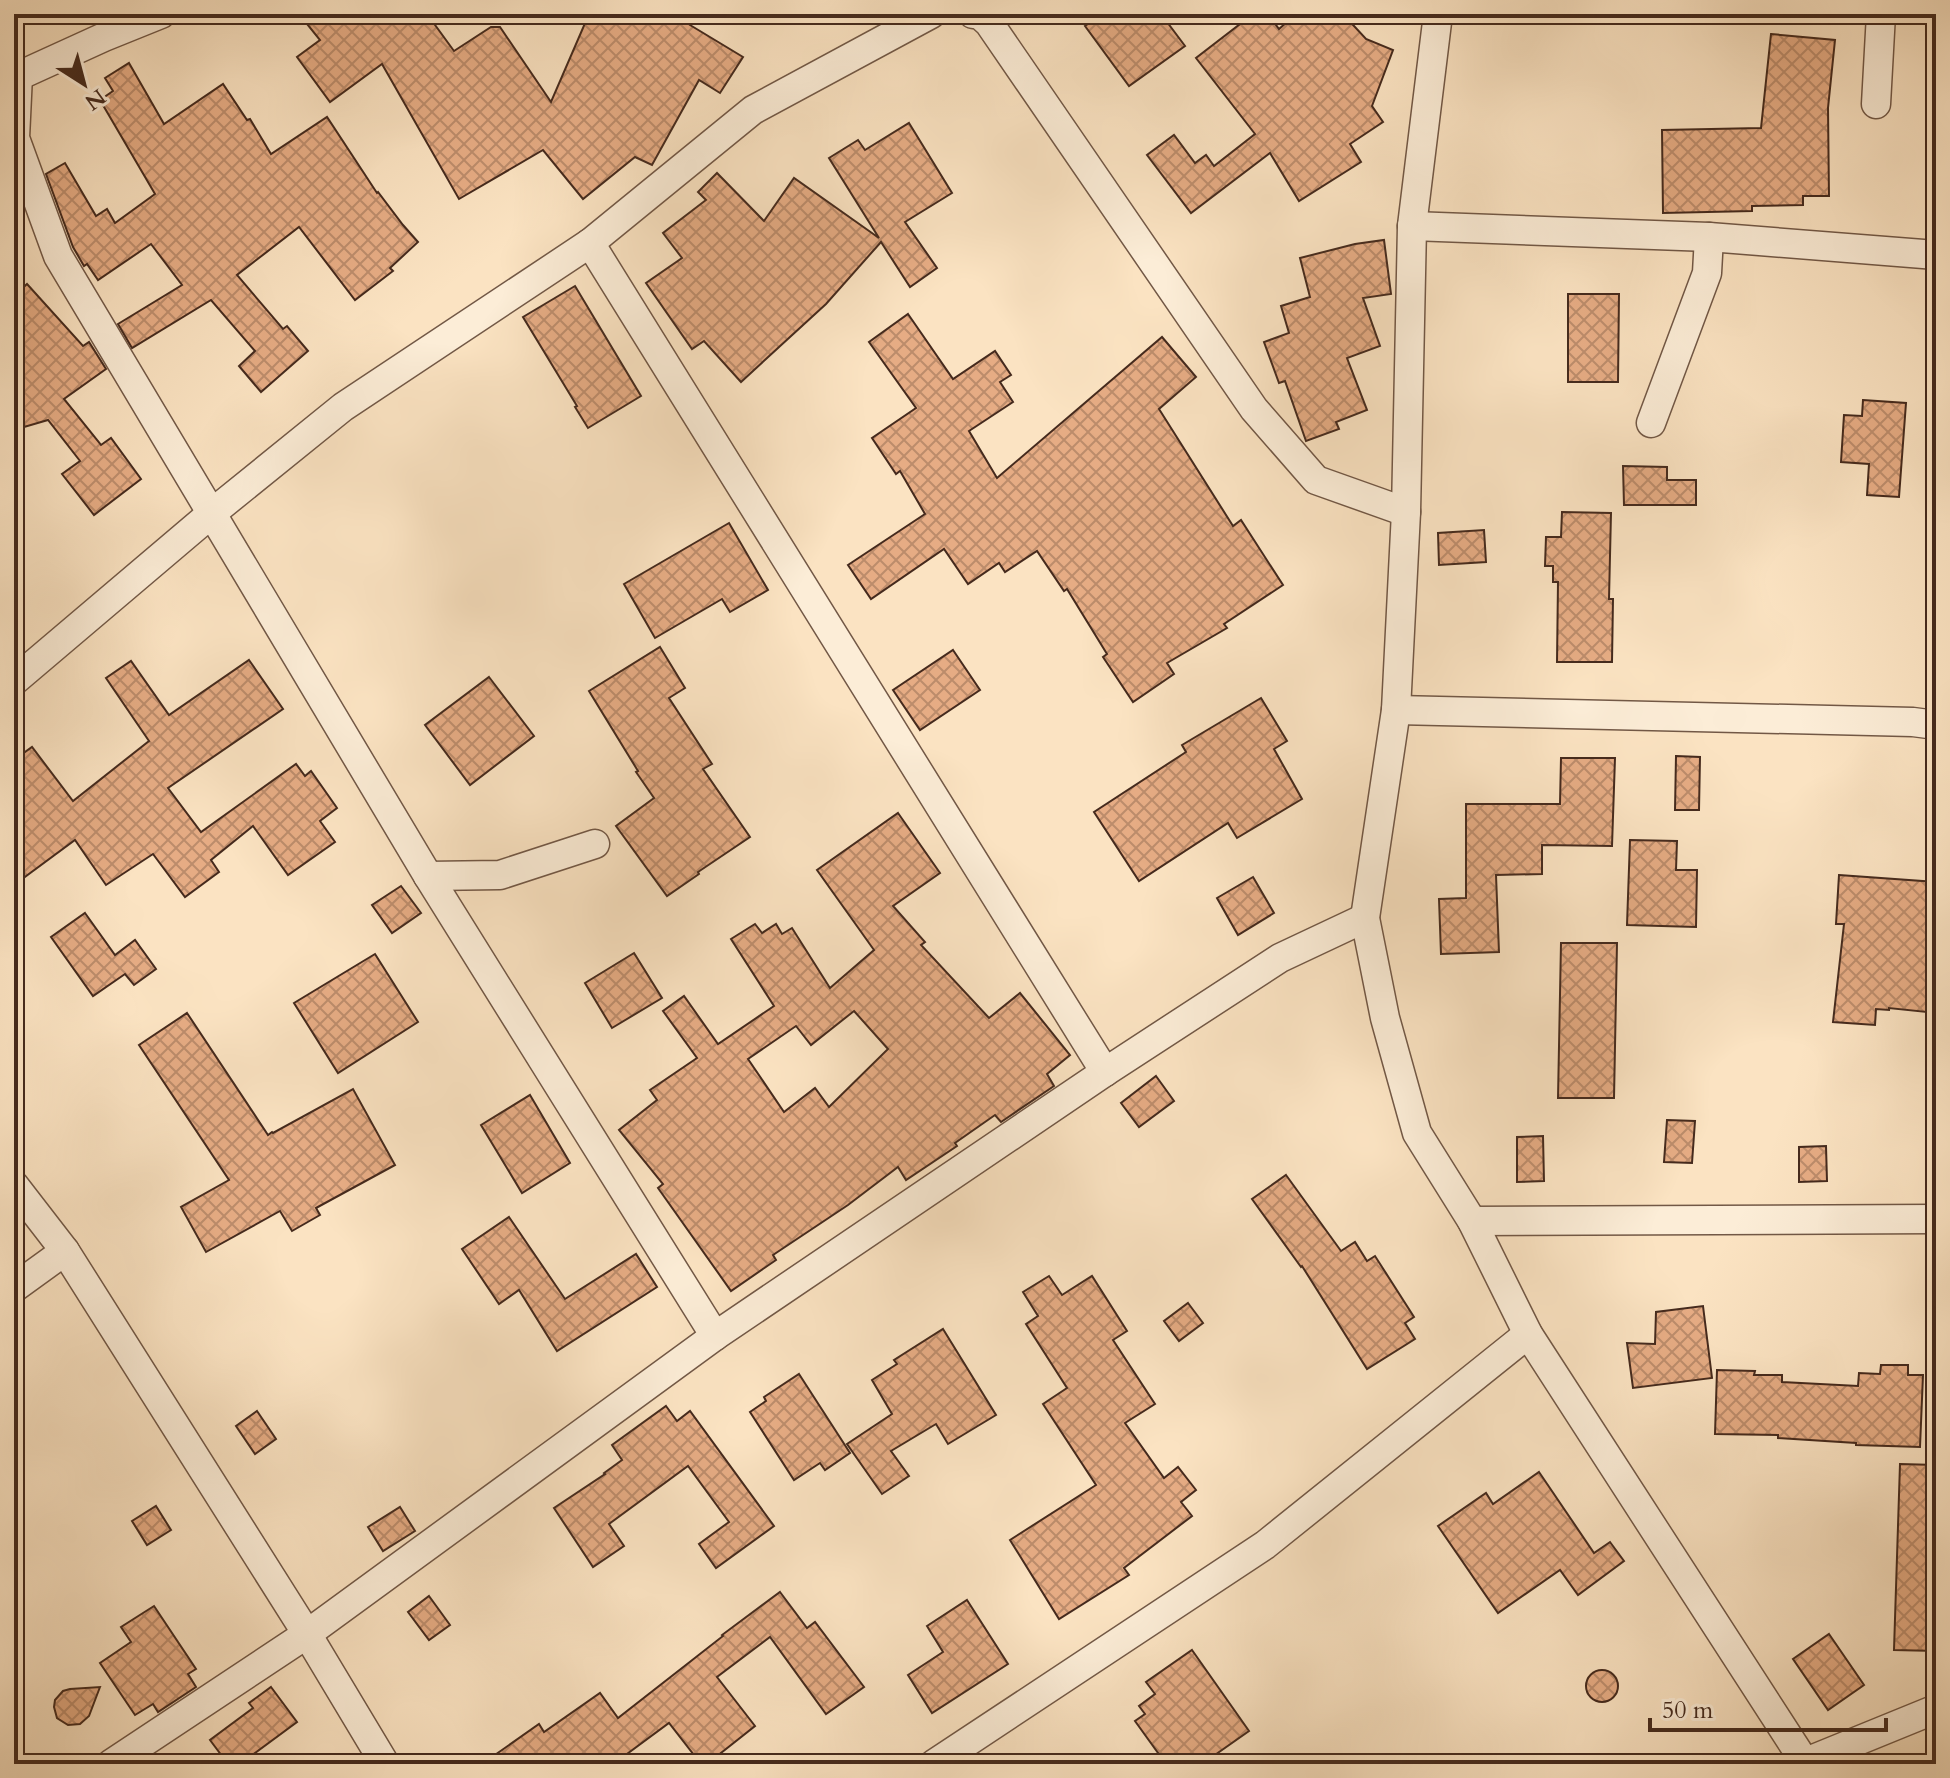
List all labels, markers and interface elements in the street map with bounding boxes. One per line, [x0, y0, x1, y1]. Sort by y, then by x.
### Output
north arrow [44, 44, 124, 124]
text: N [79, 82, 112, 117]
scale bar [1650, 1682, 1886, 1732]
text: 50 m [1662, 1694, 1714, 1727]

